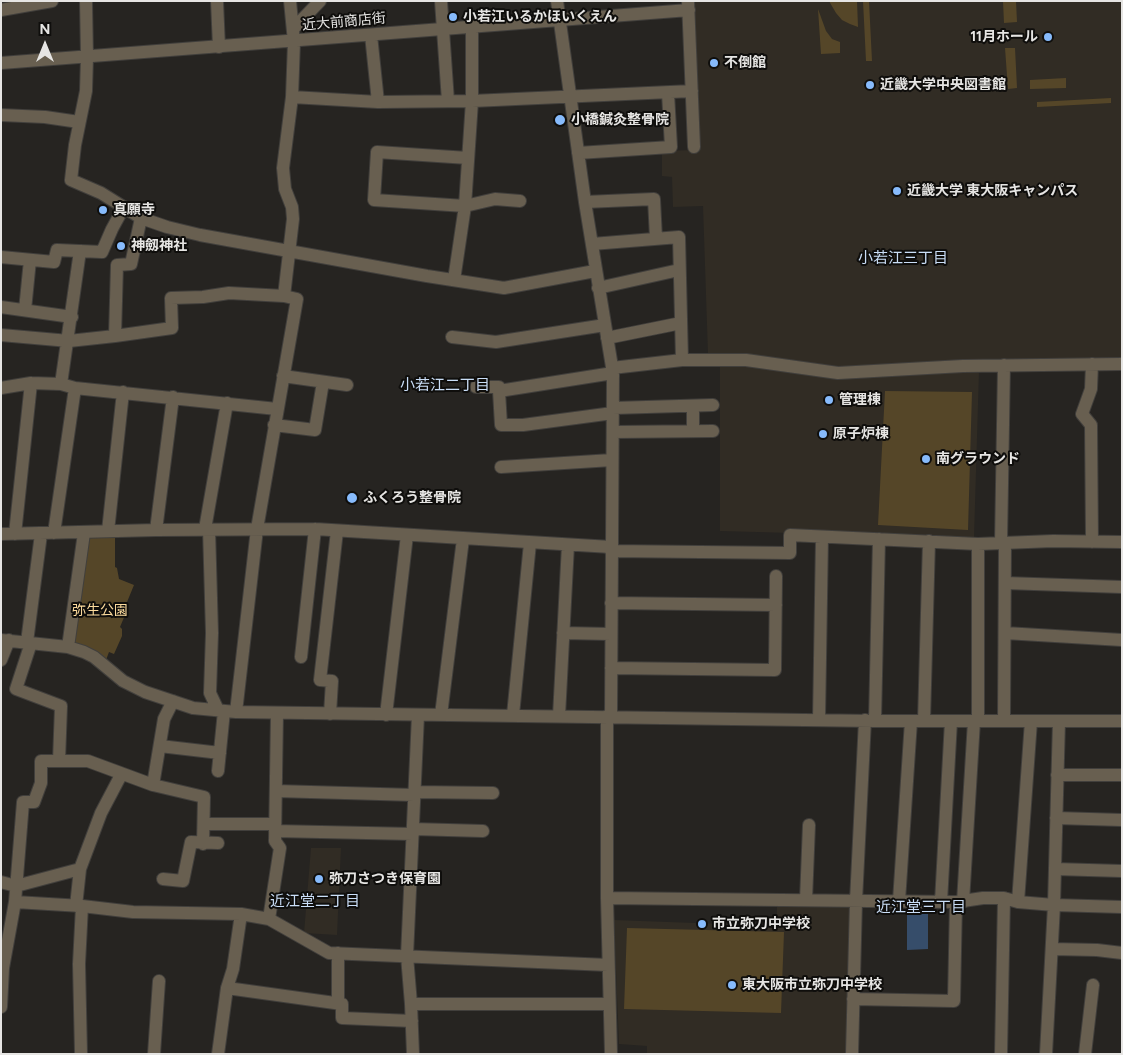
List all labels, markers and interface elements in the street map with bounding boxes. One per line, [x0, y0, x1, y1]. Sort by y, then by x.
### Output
place label: 小若江いるかほいくえん [463, 9, 617, 25]
street label: 近大前商店街 [301, 10, 387, 34]
marker: 小若江いるかほいくえん [447, 11, 459, 23]
north arrow [20, 20, 70, 70]
text: N [40, 21, 50, 38]
place label: 11月ホール [970, 29, 1038, 45]
marker: 11月ホール [1042, 31, 1054, 43]
place label: 不倒館 [724, 55, 766, 71]
marker: 不倒館 [708, 57, 720, 69]
place label: 近畿大学中央図書館 [880, 77, 1006, 93]
marker: 近畿大学中央図書館 [864, 79, 876, 91]
place label: 小橋鍼灸整骨院 [571, 112, 669, 128]
marker: 小橋鍼灸整骨院 [553, 113, 567, 127]
place label: 近畿大学 東大阪キャンパス [907, 183, 1078, 199]
marker: 近畿大学 東大阪キャンパス [891, 185, 903, 197]
place label: 真願寺 [113, 202, 155, 218]
marker: 真願寺 [97, 204, 109, 216]
place label: 神劔神社 [131, 238, 187, 254]
marker: 神劔神社 [115, 240, 127, 252]
district label: 小若江三丁目 [858, 250, 948, 268]
district label: 小若江二丁目 [400, 377, 490, 395]
place label: 管理棟 [839, 392, 881, 408]
marker: 管理棟 [823, 394, 835, 406]
place label: 原子炉棟 [833, 426, 889, 442]
marker: 原子炉棟 [817, 428, 829, 440]
place label: 南グラウンド [936, 451, 1020, 467]
marker: 南グラウンド [920, 453, 932, 465]
place label: ふくろう整骨院 [363, 490, 461, 506]
marker: ふくろう整骨院 [345, 491, 359, 505]
park label: 弥生公園 [72, 603, 128, 619]
place label: 弥刀さつき保育園 [329, 871, 441, 887]
marker: 弥刀さつき保育園 [313, 873, 325, 885]
district label: 近江堂二丁目 [270, 893, 360, 911]
district label: 近江堂三丁目 [876, 899, 966, 917]
place label: 市立弥刀中学校 [712, 916, 810, 932]
marker: 市立弥刀中学校 [696, 918, 708, 930]
place label: 東大阪市立弥刀中学校 [742, 977, 882, 993]
marker: 東大阪市立弥刀中学校 [726, 979, 738, 991]

